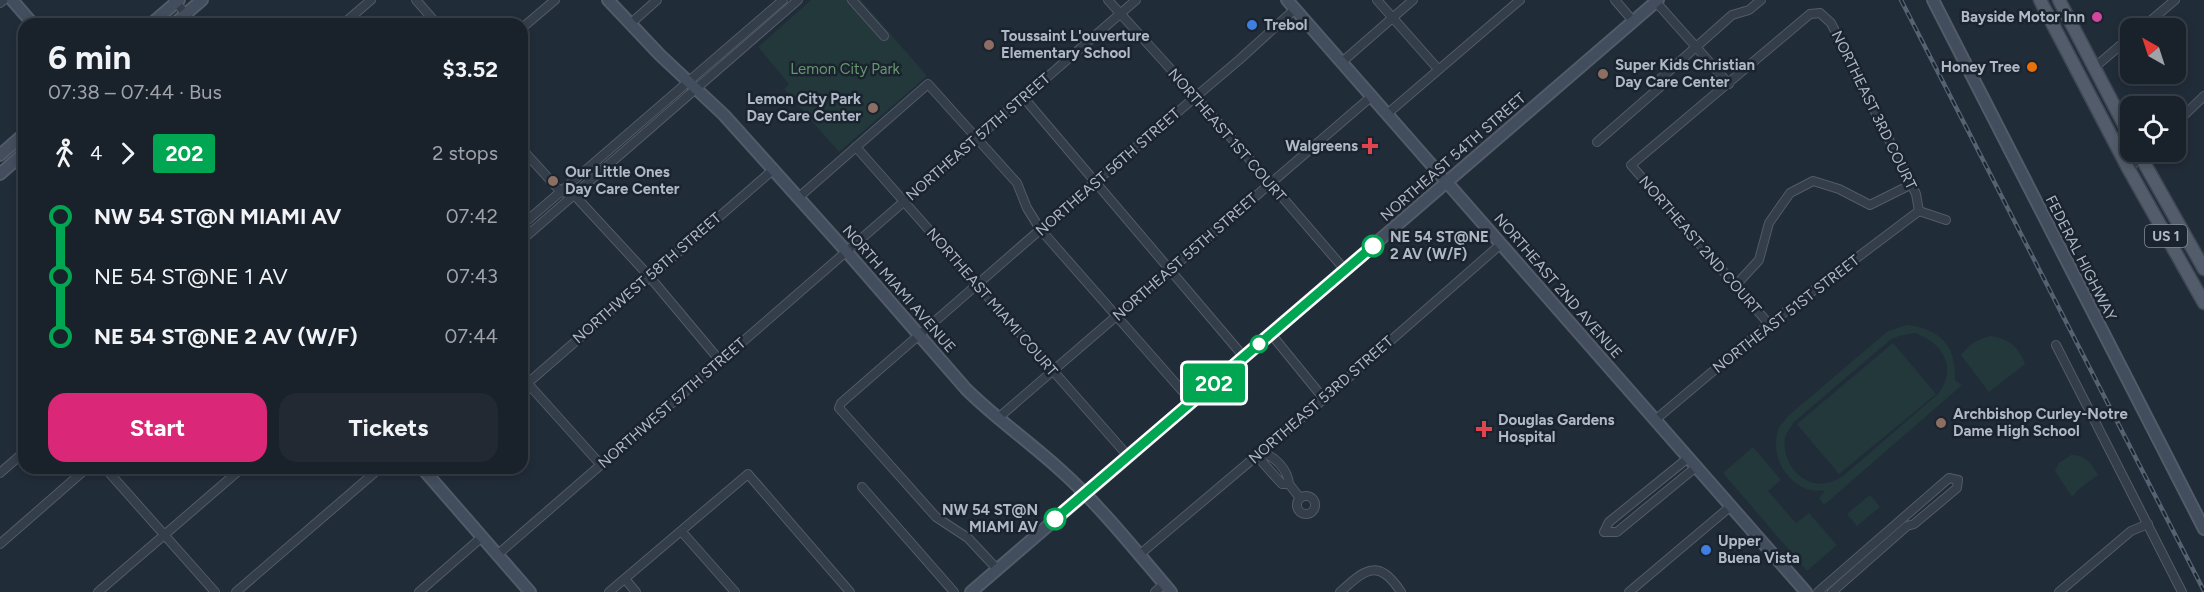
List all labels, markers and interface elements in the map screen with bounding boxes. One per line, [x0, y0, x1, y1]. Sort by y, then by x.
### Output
place label: Bayside Motor Inn [1961, 8, 2085, 26]
marker: Bayside Motor Inn [2090, 10, 2104, 24]
place label: Trebol [1264, 16, 1308, 34]
marker: Trebol [1245, 18, 1259, 32]
north arrow [2120, 18, 2186, 84]
map controls [2120, 18, 2186, 162]
place label: Toussaint L'ouverture Elementary School [1001, 27, 1150, 62]
street label: NORTHEAST 3RD COURT [1828, 28, 1921, 193]
text: 6 min [48, 38, 131, 77]
marker: Toussaint L'ouverture Elementary School [982, 38, 996, 52]
text: $3.52 [443, 56, 498, 83]
place label: Super Kids Christian Day Care Center [1615, 56, 1755, 91]
place label: Honey Tree [1941, 58, 2021, 76]
park label: Lemon City Park [790, 60, 901, 78]
marker: Honey Tree [2025, 60, 2039, 74]
street label: NORTHEAST 1ST COURT [1164, 65, 1290, 206]
marker: Super Kids Christian Day Care Center [1596, 67, 1610, 81]
street label: NORTHEAST 57TH STREET [902, 69, 1054, 205]
text: 07:38 – 07:44 · Bus [48, 80, 222, 104]
street label: NORTHEAST 54TH STREET [1377, 89, 1530, 225]
place label: Lemon City Park Day Care Center [746, 90, 861, 125]
button: locate [2120, 96, 2186, 162]
marker: Lemon City Park Day Care Center [866, 101, 880, 115]
street label: NORTHEAST 56TH STREET [1032, 104, 1185, 240]
icon: walk [48, 137, 81, 170]
icon: forward [111, 137, 144, 170]
place label: Walgreens [1285, 137, 1358, 155]
marker: Walgreens [1363, 139, 1377, 153]
text: 4 [90, 141, 102, 165]
text: 202 [165, 141, 203, 166]
text: 2 stops [432, 141, 498, 165]
place label: Our Little Ones Day Care Center [565, 163, 680, 198]
street label: NORTHEAST 2ND COURT [1635, 172, 1765, 318]
marker: Our Little Ones Day Care Center [546, 174, 560, 188]
street label: NORTHEAST 55TH STREET [1109, 189, 1262, 325]
street label: FEDERAL HIGHWAY [2042, 192, 2120, 324]
text: NW 54 ST@N MIAMI AV [94, 203, 341, 230]
text: 07:42 [446, 204, 498, 228]
street label: NORTHWEST 58TH STREET [569, 208, 725, 347]
street label: NORTHEAST 2ND AVENUE [1490, 210, 1626, 362]
street label: NORTH MIAMI AVENUE [839, 222, 959, 356]
street label: NORTHEAST MIAMI COURT [923, 224, 1062, 380]
road number: US 1 [2145, 225, 2187, 247]
place label: NE 54 ST@NE 2 AV (W/F) [1390, 228, 1489, 263]
marker: NE 54 ST@NE 2 AV (W/F) [1362, 235, 1384, 257]
street label: NORTHEAST 51ST STREET [1709, 251, 1864, 377]
text: NE 54 ST@NE 1 AV [94, 263, 288, 290]
text: 07:43 [446, 264, 498, 288]
text: NE 54 ST@NE 2 AV (W/F) [94, 323, 358, 350]
text: 07:44 [445, 324, 498, 348]
street label: NORTHEAST 53RD STREET [1245, 332, 1397, 468]
street label: NORTHWEST 57TH STREET [595, 334, 750, 472]
unlabelled marker [1250, 335, 1268, 353]
line badge: 202 [1180, 364, 1248, 403]
text: 202 [1195, 371, 1233, 396]
button: Start [48, 393, 267, 462]
button: Tickets [279, 393, 498, 462]
place label: Archbishop Curley-Notre Dame High School [1953, 405, 2128, 440]
place label: Douglas Gardens Hospital [1498, 411, 1615, 446]
marker: Archbishop Curley-Notre Dame High School [1934, 416, 1948, 430]
marker: Douglas Gardens Hospital [1475, 420, 1493, 438]
place label: NW 54 ST@N MIAMI AV [942, 501, 1038, 536]
marker: NW 54 ST@N MIAMI AV [1044, 508, 1066, 530]
place label: Upper Buena Vista [1718, 532, 1800, 567]
marker: Upper Buena Vista [1699, 543, 1713, 557]

